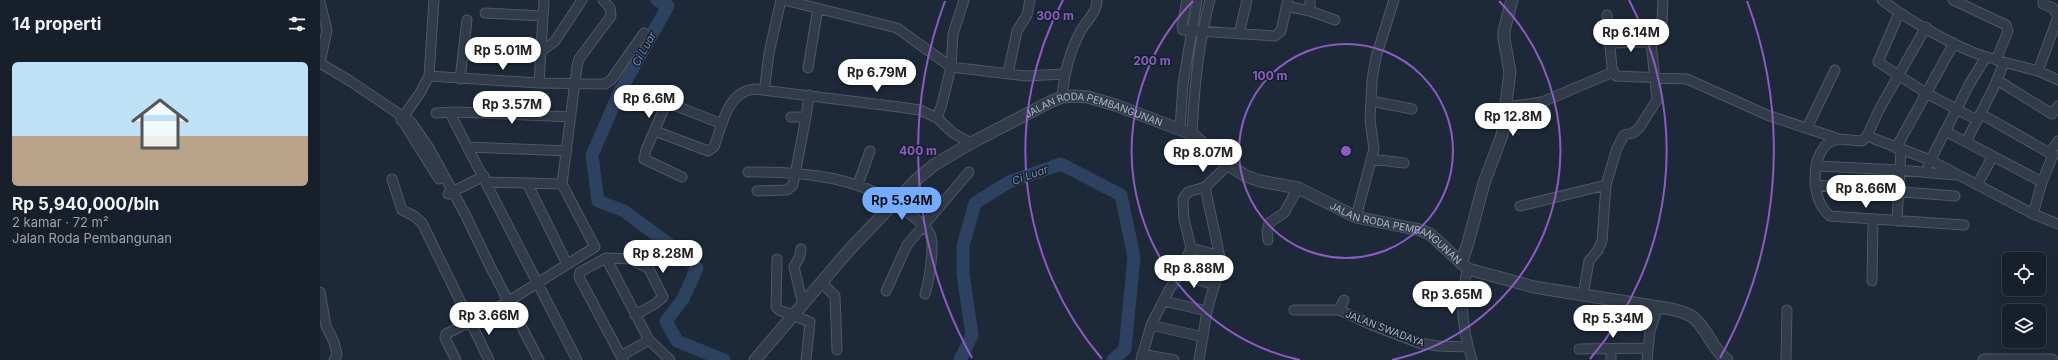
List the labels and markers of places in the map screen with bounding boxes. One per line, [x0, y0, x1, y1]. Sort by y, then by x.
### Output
pin: Rp 6.14M [1590, 19, 1672, 53]
pin: Rp 5.01M [462, 37, 544, 71]
pin: Rp 6.79M [836, 59, 918, 93]
pin: Rp 6.6M [612, 85, 686, 119]
pin: Rp 3.57M [471, 91, 553, 125]
pin: Rp 12.8M [1472, 103, 1554, 137]
pin: Rp 8.07M [1162, 139, 1244, 173]
centre of rings [1339, 144, 1353, 158]
pin: Rp 8.66M [1825, 175, 1907, 209]
pin: Rp 5.94M [861, 187, 943, 221]
pin: Rp 8.28M [622, 240, 704, 274]
pin: Rp 8.88M [1153, 255, 1235, 289]
pin: Rp 3.65M [1411, 281, 1493, 315]
pin: Rp 3.66M [448, 302, 530, 336]
pin: Rp 5.34M [1572, 305, 1654, 339]

